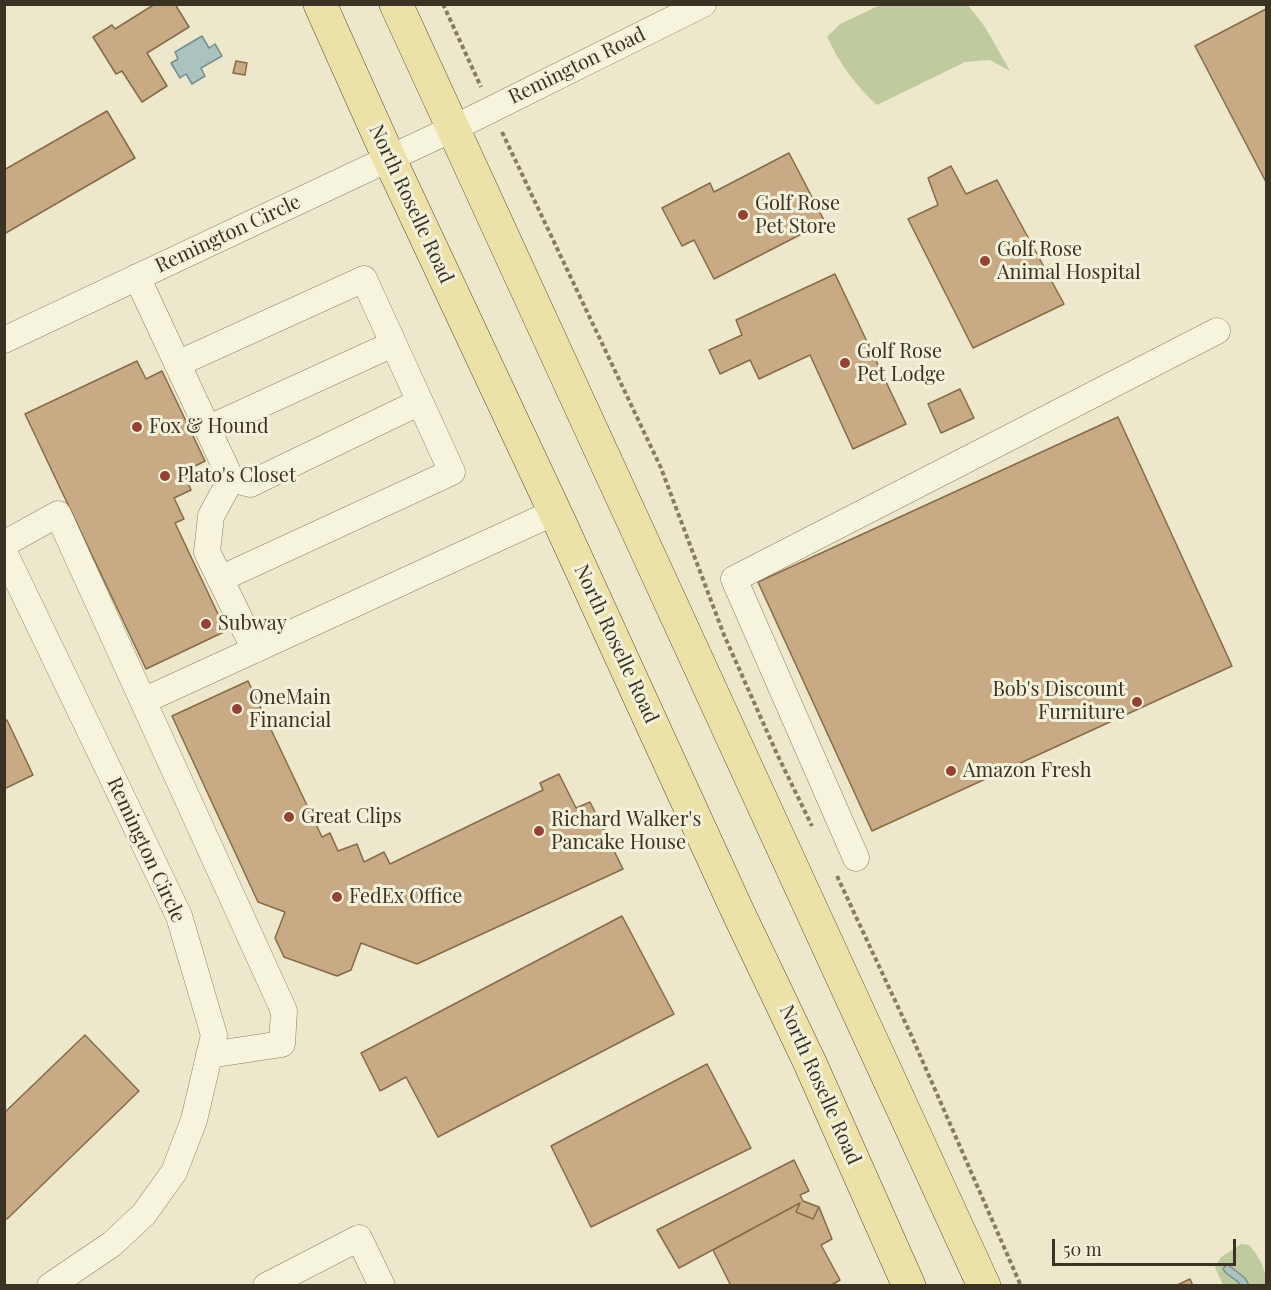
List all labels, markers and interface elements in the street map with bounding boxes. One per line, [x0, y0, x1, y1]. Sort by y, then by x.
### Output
street label: Remington Road [505, 22, 649, 110]
street label: North Roselle Road [364, 121, 458, 287]
street label: Remington Circle [152, 190, 304, 278]
place label: Golf Rose Pet Store [755, 192, 840, 239]
marker: Golf Rose Pet Store [736, 208, 750, 222]
place label: Golf Rose Animal Hospital [997, 238, 1141, 285]
marker: Golf Rose Animal Hospital [978, 254, 992, 268]
place label: Golf Rose Pet Lodge [857, 340, 945, 387]
marker: Golf Rose Pet Lodge [838, 356, 852, 370]
place label: Fox & Hound [149, 415, 269, 439]
marker: Fox & Hound [130, 420, 144, 434]
place label: Plato's Closet [177, 464, 296, 488]
marker: Plato's Closet [158, 469, 172, 483]
street label: North Roselle Road [569, 561, 663, 727]
place label: Subway [218, 612, 287, 636]
marker: Subway [199, 617, 213, 631]
place label: Bob's Discount Furniture [992, 678, 1125, 725]
place label: OneMain Financial [249, 686, 331, 733]
marker: Bob's Discount Furniture [1130, 695, 1144, 709]
marker: OneMain Financial [230, 702, 244, 716]
place label: Amazon Fresh [963, 759, 1091, 783]
marker: Amazon Fresh [944, 764, 958, 778]
street label: Remington Circle [102, 774, 190, 926]
place label: Great Clips [301, 805, 402, 829]
place label: Richard Walker's Pancake House [551, 808, 701, 855]
marker: Great Clips [282, 810, 296, 824]
marker: Richard Walker's Pancake House [532, 824, 546, 838]
place label: FedEx Office [349, 885, 462, 909]
marker: FedEx Office [330, 890, 344, 904]
street label: North Roselle Road [774, 1001, 866, 1169]
scale bar [1055, 1227, 1240, 1265]
text: 50 m [1063, 1237, 1102, 1261]

